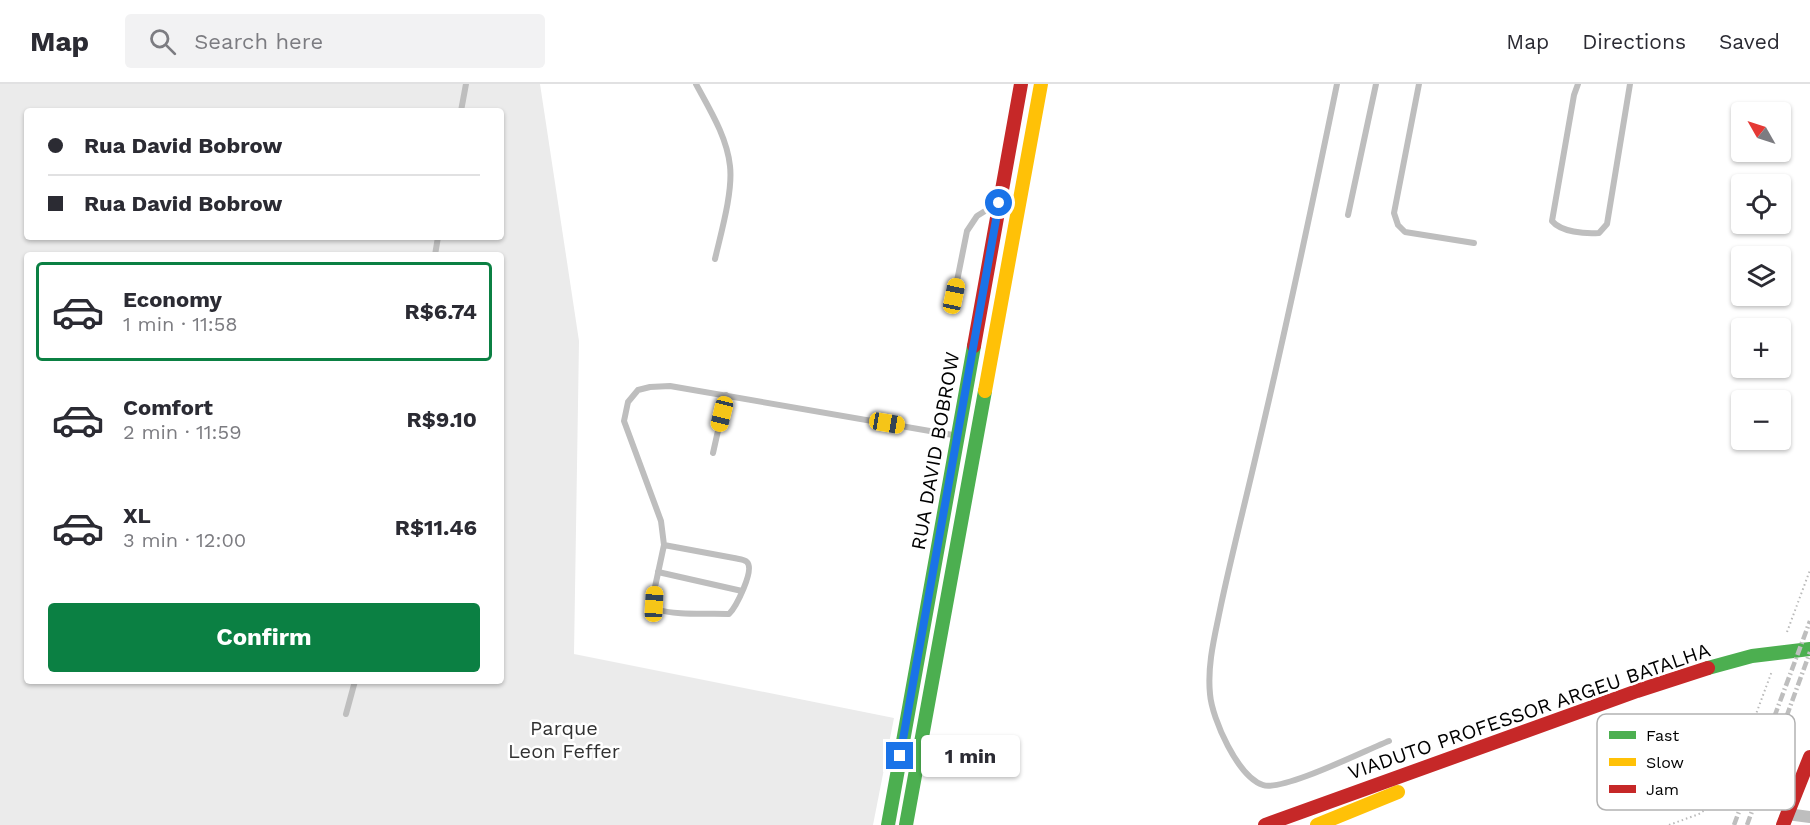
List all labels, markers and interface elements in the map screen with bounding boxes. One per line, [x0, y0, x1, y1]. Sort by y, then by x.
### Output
search box [125, 14, 545, 68]
text: Map [30, 25, 89, 58]
icon: search [146, 25, 179, 58]
text: Search here [194, 29, 323, 54]
text: Map [1506, 29, 1549, 54]
text: Directions [1582, 29, 1686, 54]
text: Saved [1719, 29, 1780, 54]
north arrow [1731, 102, 1791, 162]
map controls [1731, 102, 1791, 450]
text: Rua David Bobrow [84, 133, 282, 158]
button: locate [1731, 174, 1791, 234]
route start [985, 189, 1012, 216]
text: Rua David Bobrow [84, 191, 282, 216]
button: layers [1731, 246, 1791, 306]
car [941, 277, 967, 315]
icon: car [51, 285, 105, 339]
text: Economy [123, 287, 222, 312]
text: R$6.74 [405, 299, 477, 324]
text: 1 min · 11:58 [123, 312, 238, 336]
button: + [1731, 318, 1791, 378]
street label: RUA DAVID BOBROW [906, 350, 964, 552]
button: − [1731, 390, 1791, 450]
icon: car [51, 393, 105, 447]
car [709, 394, 735, 434]
text: Comfort [123, 395, 213, 420]
text: R$9.10 [407, 407, 477, 432]
car [868, 411, 906, 435]
text: 2 min · 11:59 [123, 420, 242, 444]
icon: car [51, 501, 105, 555]
text: XL [123, 503, 151, 528]
text: R$11.46 [395, 515, 477, 540]
text: 3 min · 12:00 [123, 528, 246, 552]
car [644, 586, 664, 622]
button: Confirm [48, 603, 480, 672]
street label: VIADUTO PROFESSOR ARGEU BATALHA [1345, 638, 1713, 784]
legend [1597, 714, 1795, 810]
park label: Parque Leon Feffer [508, 716, 620, 763]
text: Fast [1646, 726, 1679, 745]
callout: 1 min [921, 735, 1020, 777]
route end [886, 742, 913, 769]
text: 1 min [945, 744, 996, 768]
text: Slow [1646, 753, 1684, 772]
text: Jam [1646, 780, 1679, 799]

